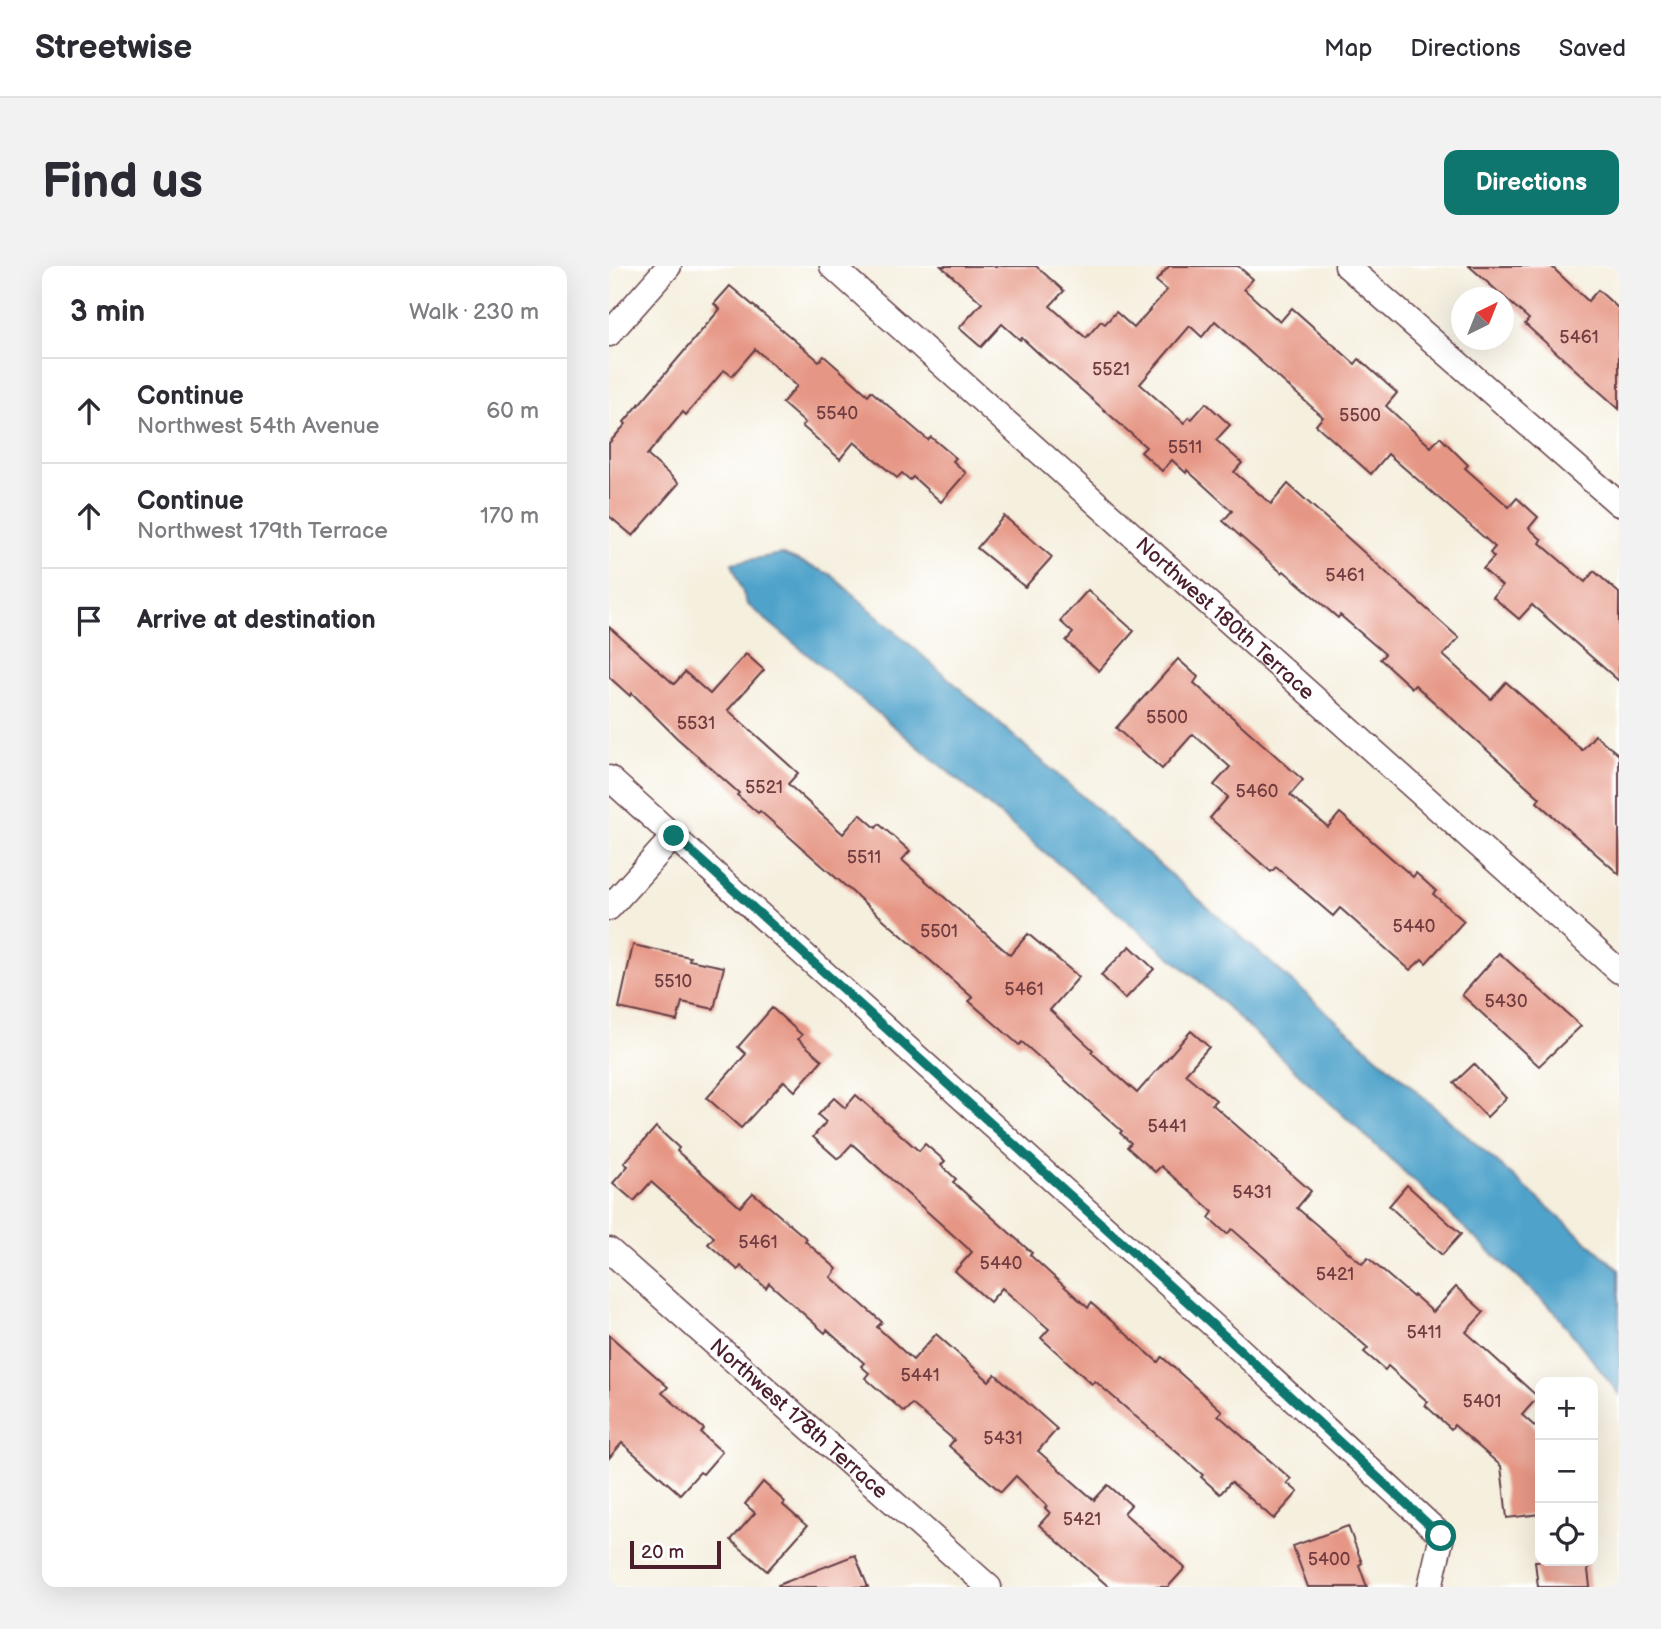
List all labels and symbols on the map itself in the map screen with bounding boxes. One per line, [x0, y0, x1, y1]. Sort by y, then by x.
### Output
north arrow [1451, 287, 1514, 350]
house number: 5461 [1559, 327, 1599, 348]
house number: 5521 [1092, 359, 1130, 380]
house number: 5540 [816, 403, 858, 424]
house number: 5500 [1339, 405, 1381, 426]
house number: 5511 [1168, 437, 1202, 458]
street label: Northwest 180th Terrace [1131, 532, 1320, 705]
house number: 5461 [1325, 565, 1365, 586]
house number: 5500 [1146, 707, 1188, 728]
house number: 5531 [677, 713, 715, 734]
house number: 5521 [745, 777, 783, 798]
house number: 5460 [1236, 781, 1278, 802]
route end [658, 820, 689, 851]
house number: 5511 [847, 847, 881, 868]
house number: 5440 [1393, 916, 1435, 937]
house number: 5501 [920, 921, 958, 942]
house number: 5510 [654, 971, 692, 992]
house number: 5461 [1004, 979, 1044, 1000]
house number: 5430 [1485, 991, 1527, 1012]
house number: 5441 [1147, 1116, 1187, 1137]
house number: 5431 [1232, 1182, 1272, 1203]
house number: 5461 [738, 1232, 778, 1253]
house number: 5440 [980, 1253, 1022, 1274]
house number: 5421 [1316, 1264, 1354, 1285]
house number: 5411 [1406, 1322, 1442, 1343]
street label: Northwest 178th Terrace [705, 1333, 893, 1504]
house number: 5441 [900, 1365, 940, 1386]
house number: 5401 [1463, 1391, 1501, 1412]
house number: 5431 [983, 1428, 1023, 1449]
house number: 5421 [1063, 1509, 1101, 1530]
route start [1425, 1520, 1456, 1551]
scale bar [630, 1538, 721, 1570]
house number: 5400 [1308, 1549, 1350, 1570]

